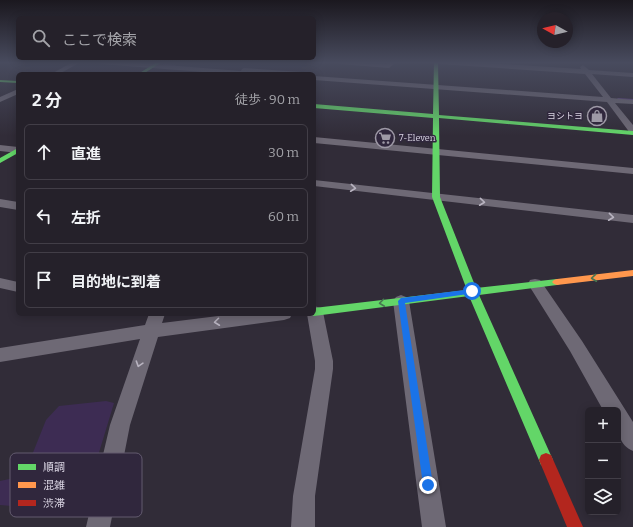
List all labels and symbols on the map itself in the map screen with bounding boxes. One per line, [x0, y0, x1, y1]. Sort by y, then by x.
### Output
north arrow [537, 12, 573, 48]
shop icon: ヨシトヨ [586, 105, 608, 127]
place label: ヨシトヨ [547, 111, 583, 121]
supermarket icon: 7-Eleven [374, 127, 396, 149]
place label: 7-Eleven [399, 133, 436, 143]
one-way arrow [350, 183, 356, 192]
one-way arrow [479, 197, 485, 206]
one-way arrow [608, 212, 614, 221]
one-way arrow [591, 273, 597, 282]
route start [463, 282, 481, 300]
one-way arrow [379, 298, 385, 307]
one-way arrow [214, 317, 220, 326]
one-way arrow [136, 360, 144, 367]
legend [10, 453, 142, 517]
text: 順調 [43, 461, 65, 474]
route end [419, 476, 437, 494]
text: 混雑 [43, 479, 65, 492]
text: 渋滞 [43, 497, 65, 510]

